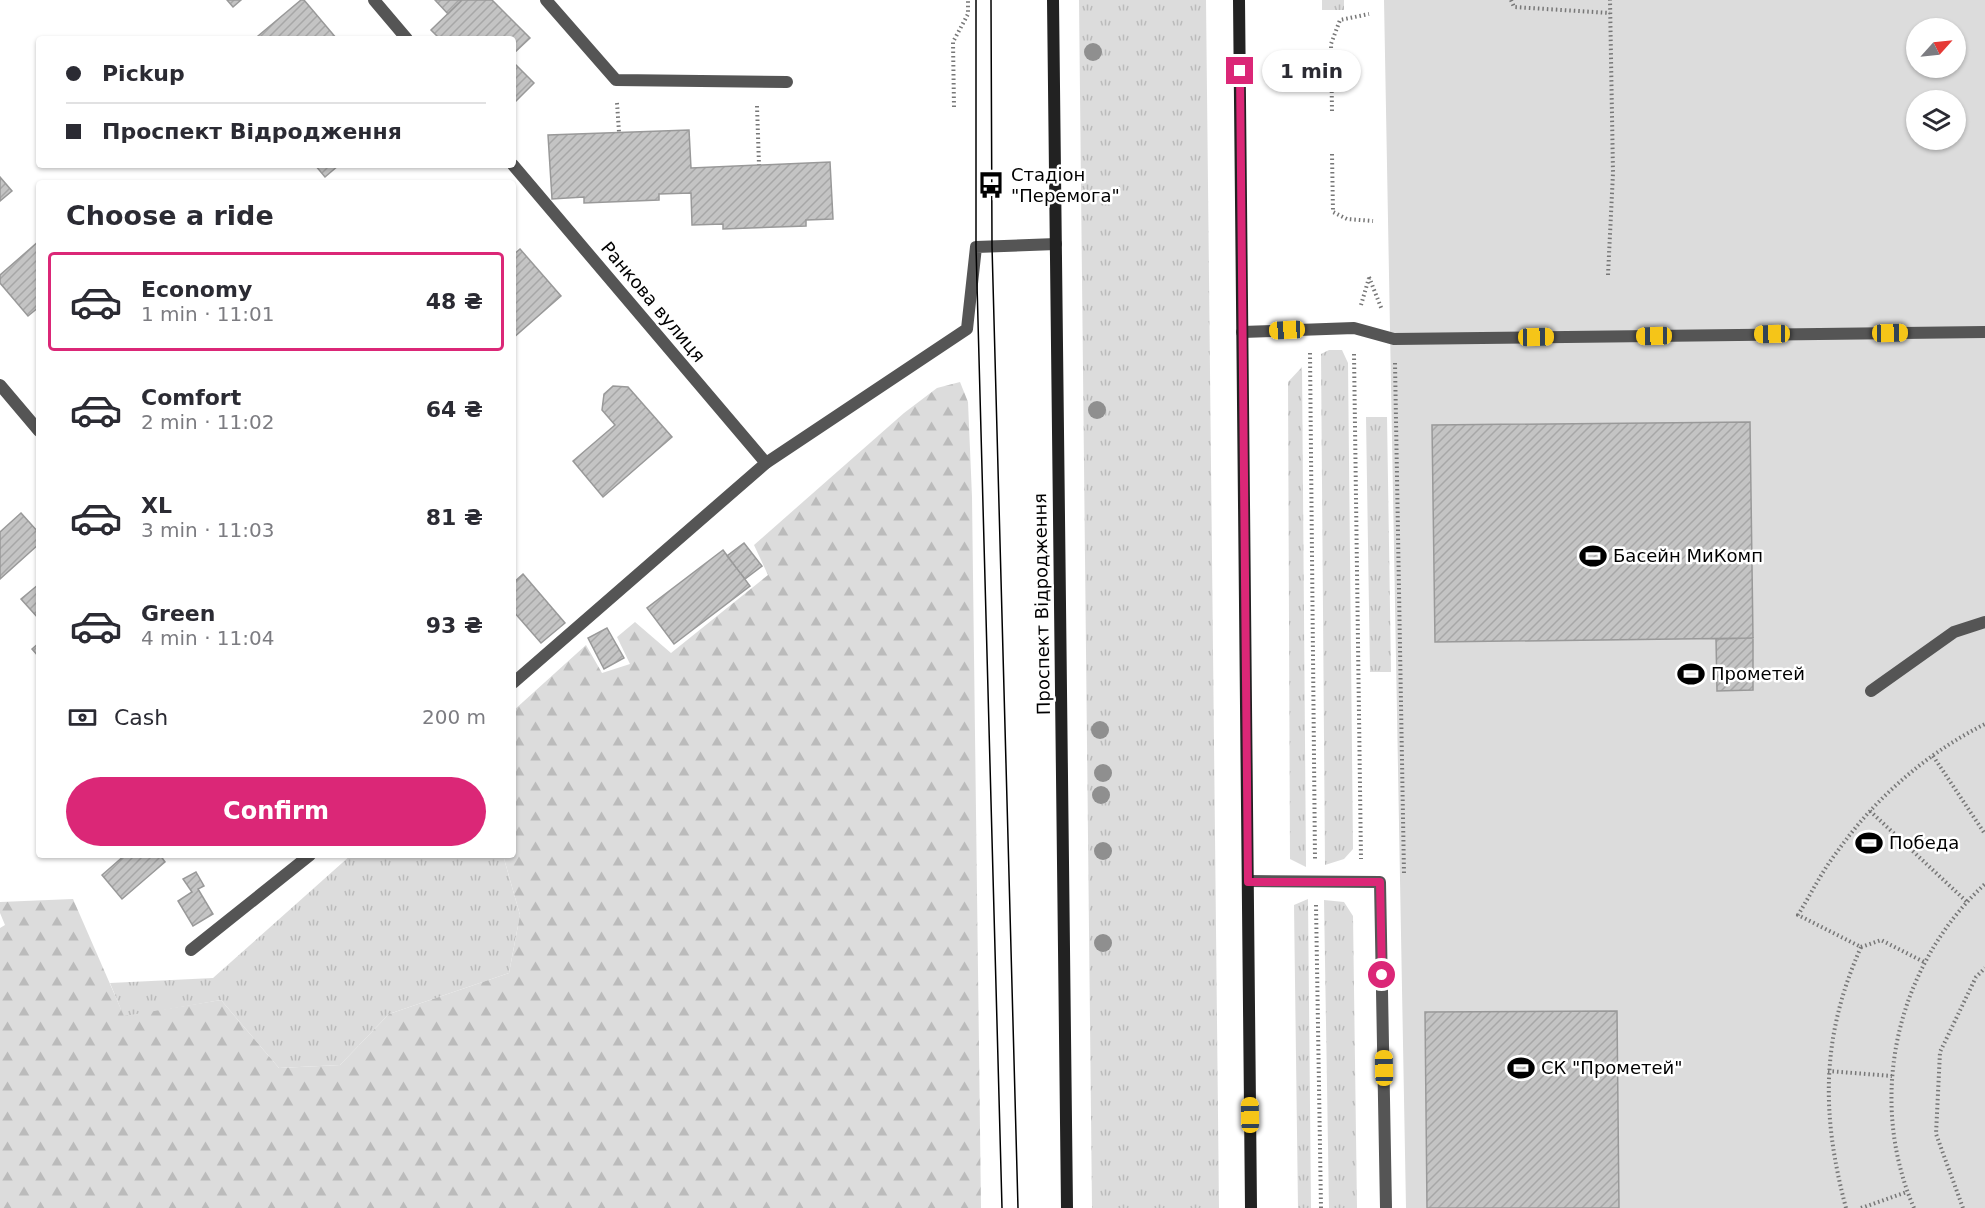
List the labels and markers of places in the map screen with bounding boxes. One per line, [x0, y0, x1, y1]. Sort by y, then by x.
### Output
place label: Стадіон "Перемога" [1011, 164, 1120, 206]
bus stop icon: Стадіон "Перемога" [976, 170, 1006, 200]
sports icon: Басейн МиКомп [1578, 541, 1608, 571]
place label: Басейн МиКомп [1613, 545, 1763, 566]
sports icon: Прометей [1676, 659, 1706, 689]
place label: Прометей [1711, 663, 1805, 684]
sports icon: Победа [1854, 828, 1884, 858]
place label: Победа [1889, 832, 1959, 853]
sports icon: СК "Прометей" [1506, 1053, 1536, 1083]
place label: СК "Прометей" [1541, 1057, 1683, 1078]

